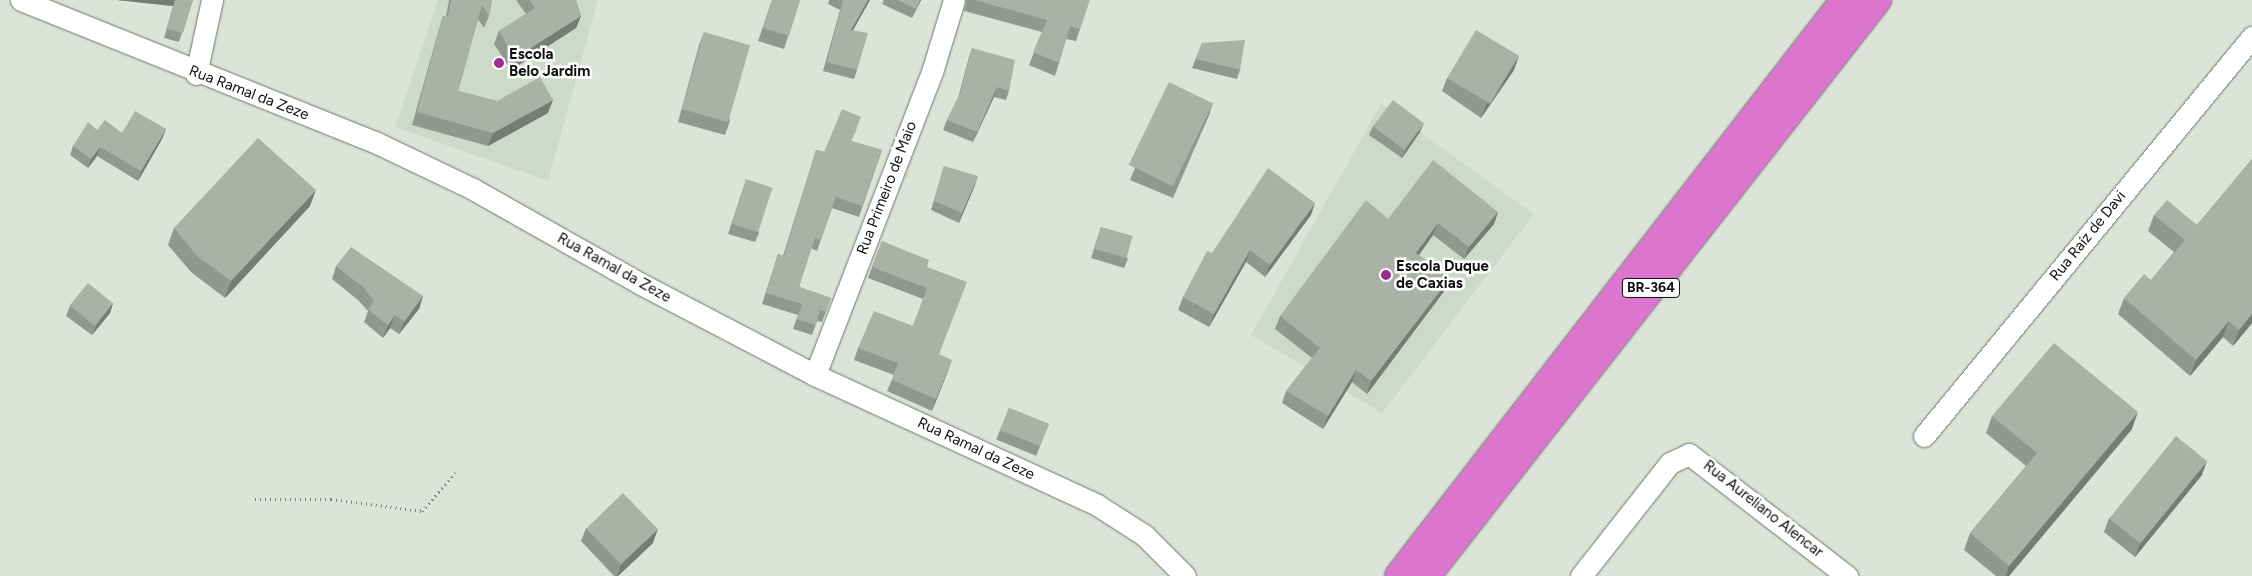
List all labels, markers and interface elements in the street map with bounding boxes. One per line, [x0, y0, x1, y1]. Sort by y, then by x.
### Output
place label: Escola Belo Jardim [509, 45, 590, 80]
marker: Escola Belo Jardim [493, 57, 505, 69]
street label: Rua Ramal da Zeze [186, 62, 312, 124]
street label: Rua Primeiro de Maio [853, 119, 921, 257]
street label: Rua Raíz de Davi [2046, 187, 2130, 285]
street label: Rua Ramal da Zeze [554, 229, 674, 307]
place label: Escola Duque de Caxias [1396, 257, 1489, 292]
marker: Escola Duque de Caxias [1380, 269, 1392, 281]
road number: BR-364 [1621, 276, 1681, 300]
street label: Rua Ramal da Zeze [915, 414, 1037, 484]
street label: Rua Aureliano Alencar [1700, 457, 1826, 561]

